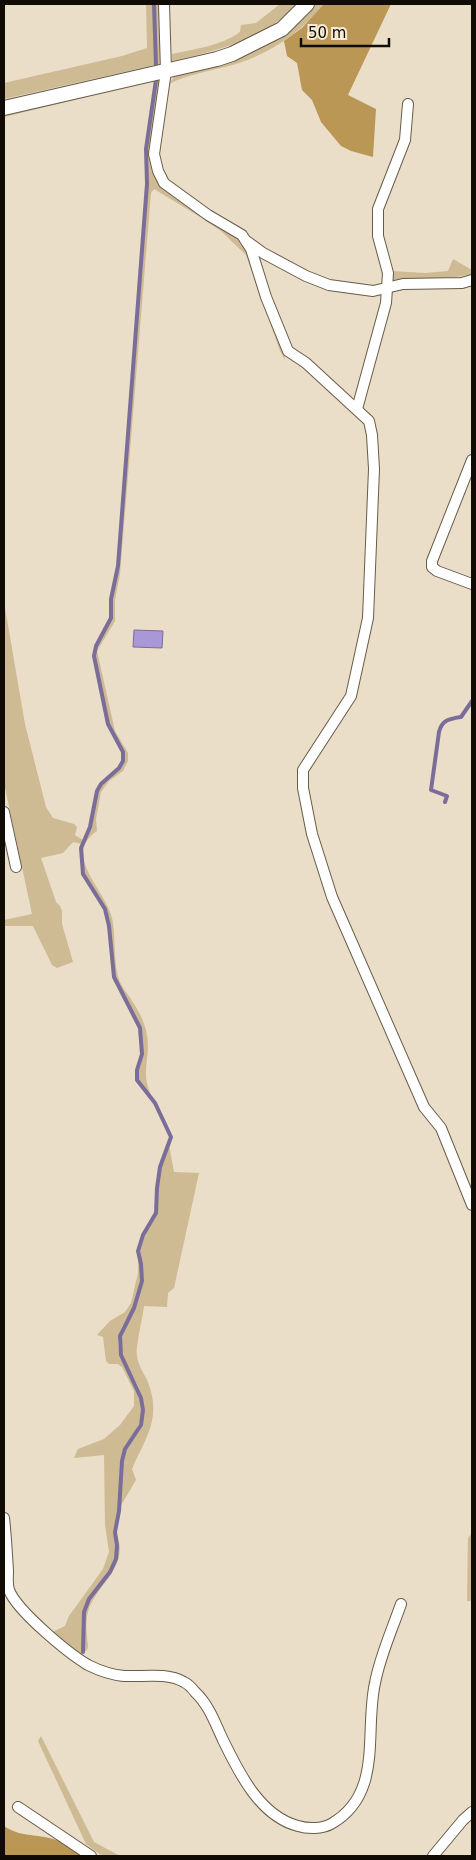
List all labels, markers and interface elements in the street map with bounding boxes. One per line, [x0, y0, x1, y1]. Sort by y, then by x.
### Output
scale bar [301, 15, 388, 47]
text: 50 m [308, 24, 346, 42]

